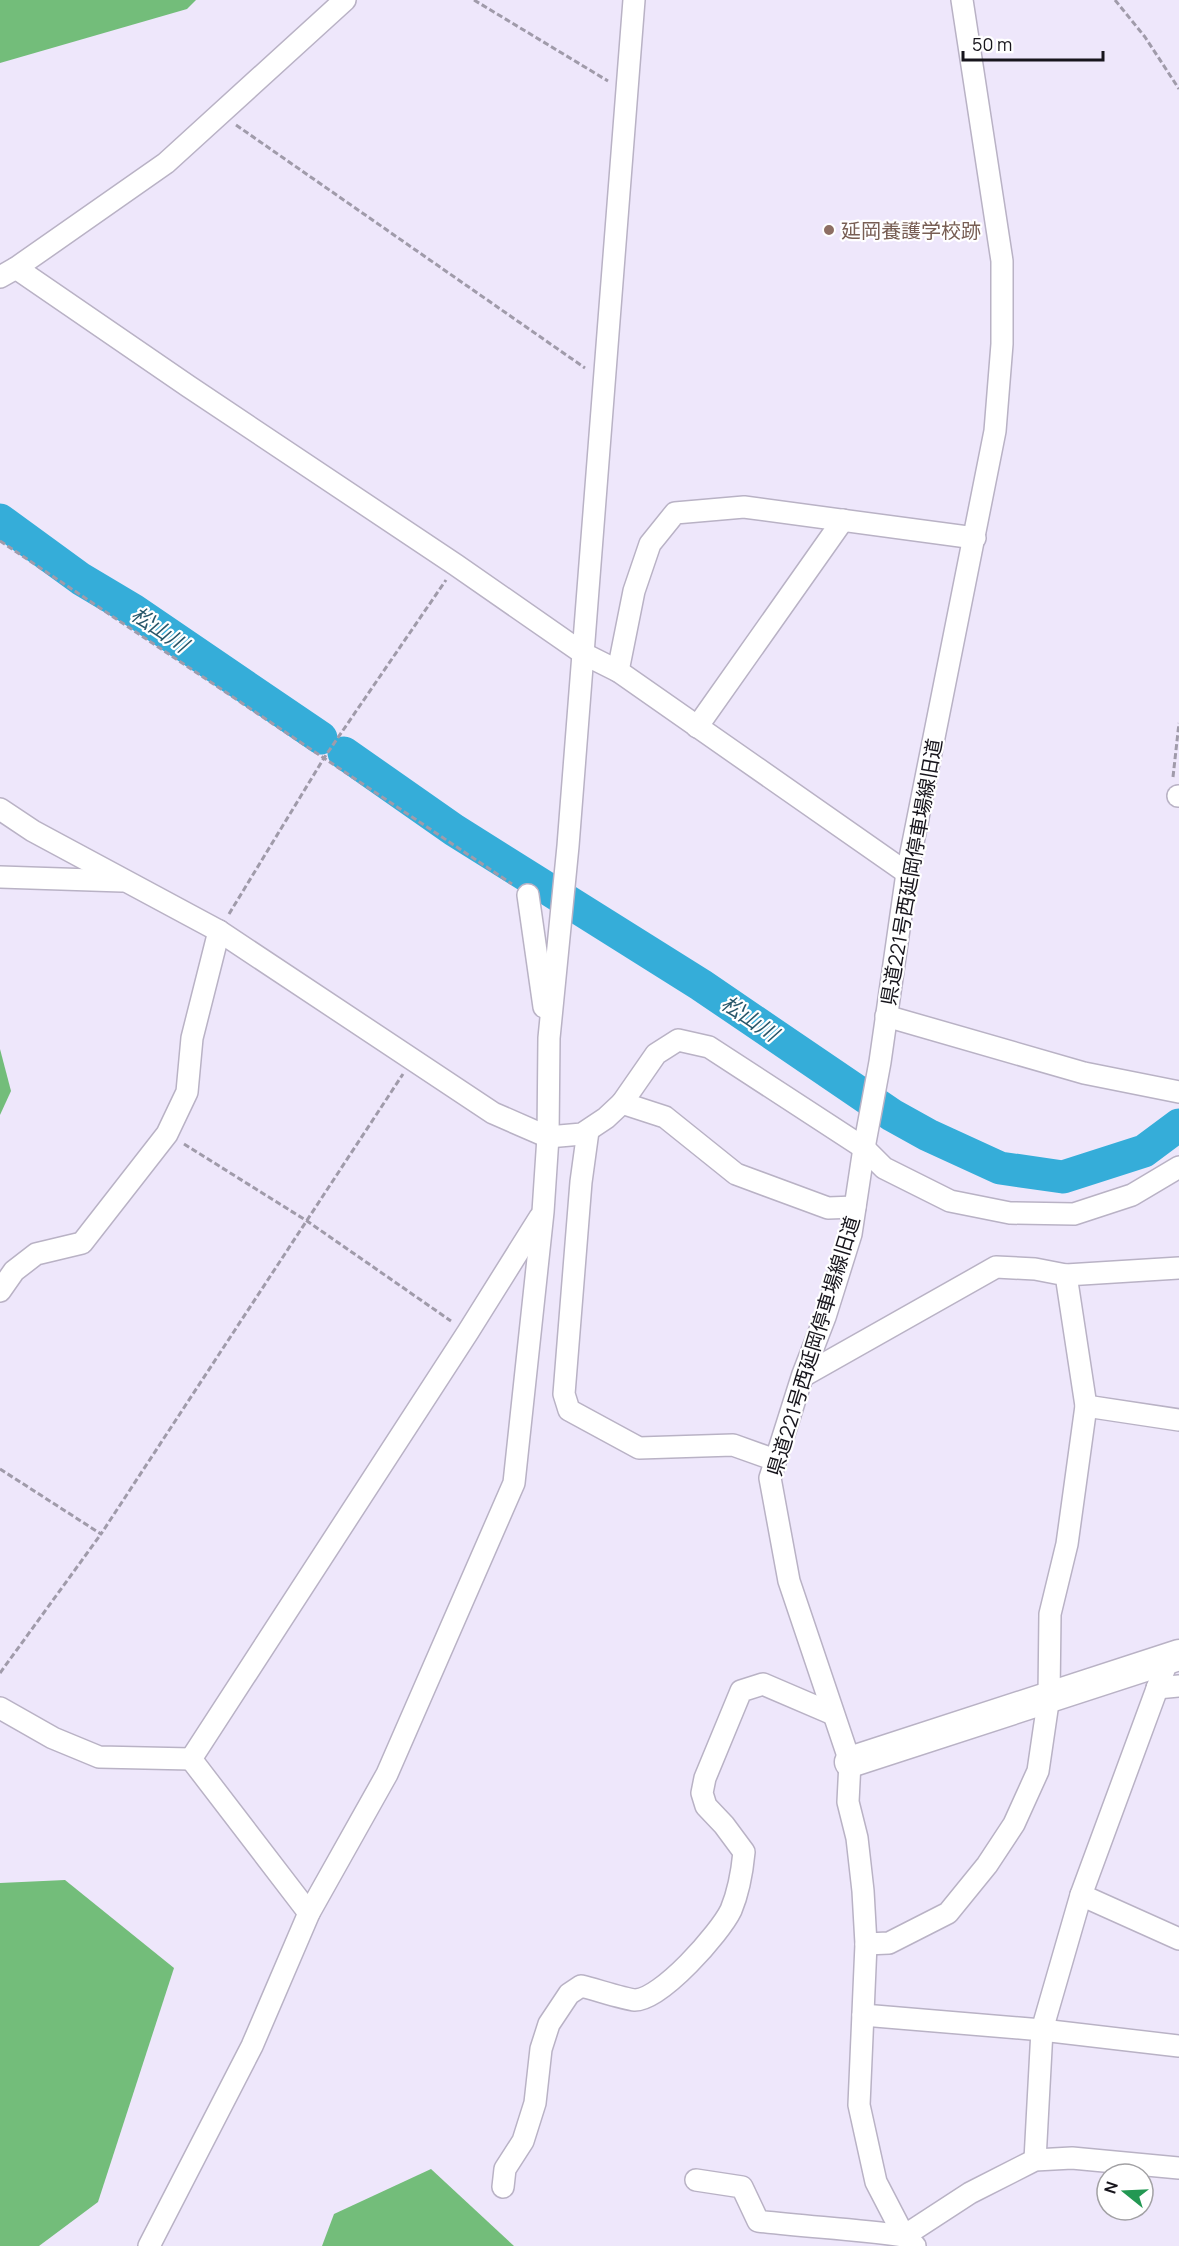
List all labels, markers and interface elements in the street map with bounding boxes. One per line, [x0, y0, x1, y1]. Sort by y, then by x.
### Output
scale bar [963, 24, 1102, 62]
text: 50 m [972, 32, 1012, 56]
place label: 延岡養護学校跡 [841, 217, 981, 244]
marker: 延岡養護学校跡 [822, 223, 836, 237]
water label: 松山川 [126, 600, 196, 659]
street label: 県道221号西延岡停車場線旧道 [874, 736, 948, 1008]
water label: 松山川 [716, 989, 786, 1048]
street label: 県道221号西延岡停車場線旧道 [761, 1213, 865, 1479]
north arrow [1095, 2162, 1155, 2222]
text: N [1098, 2178, 1123, 2196]

